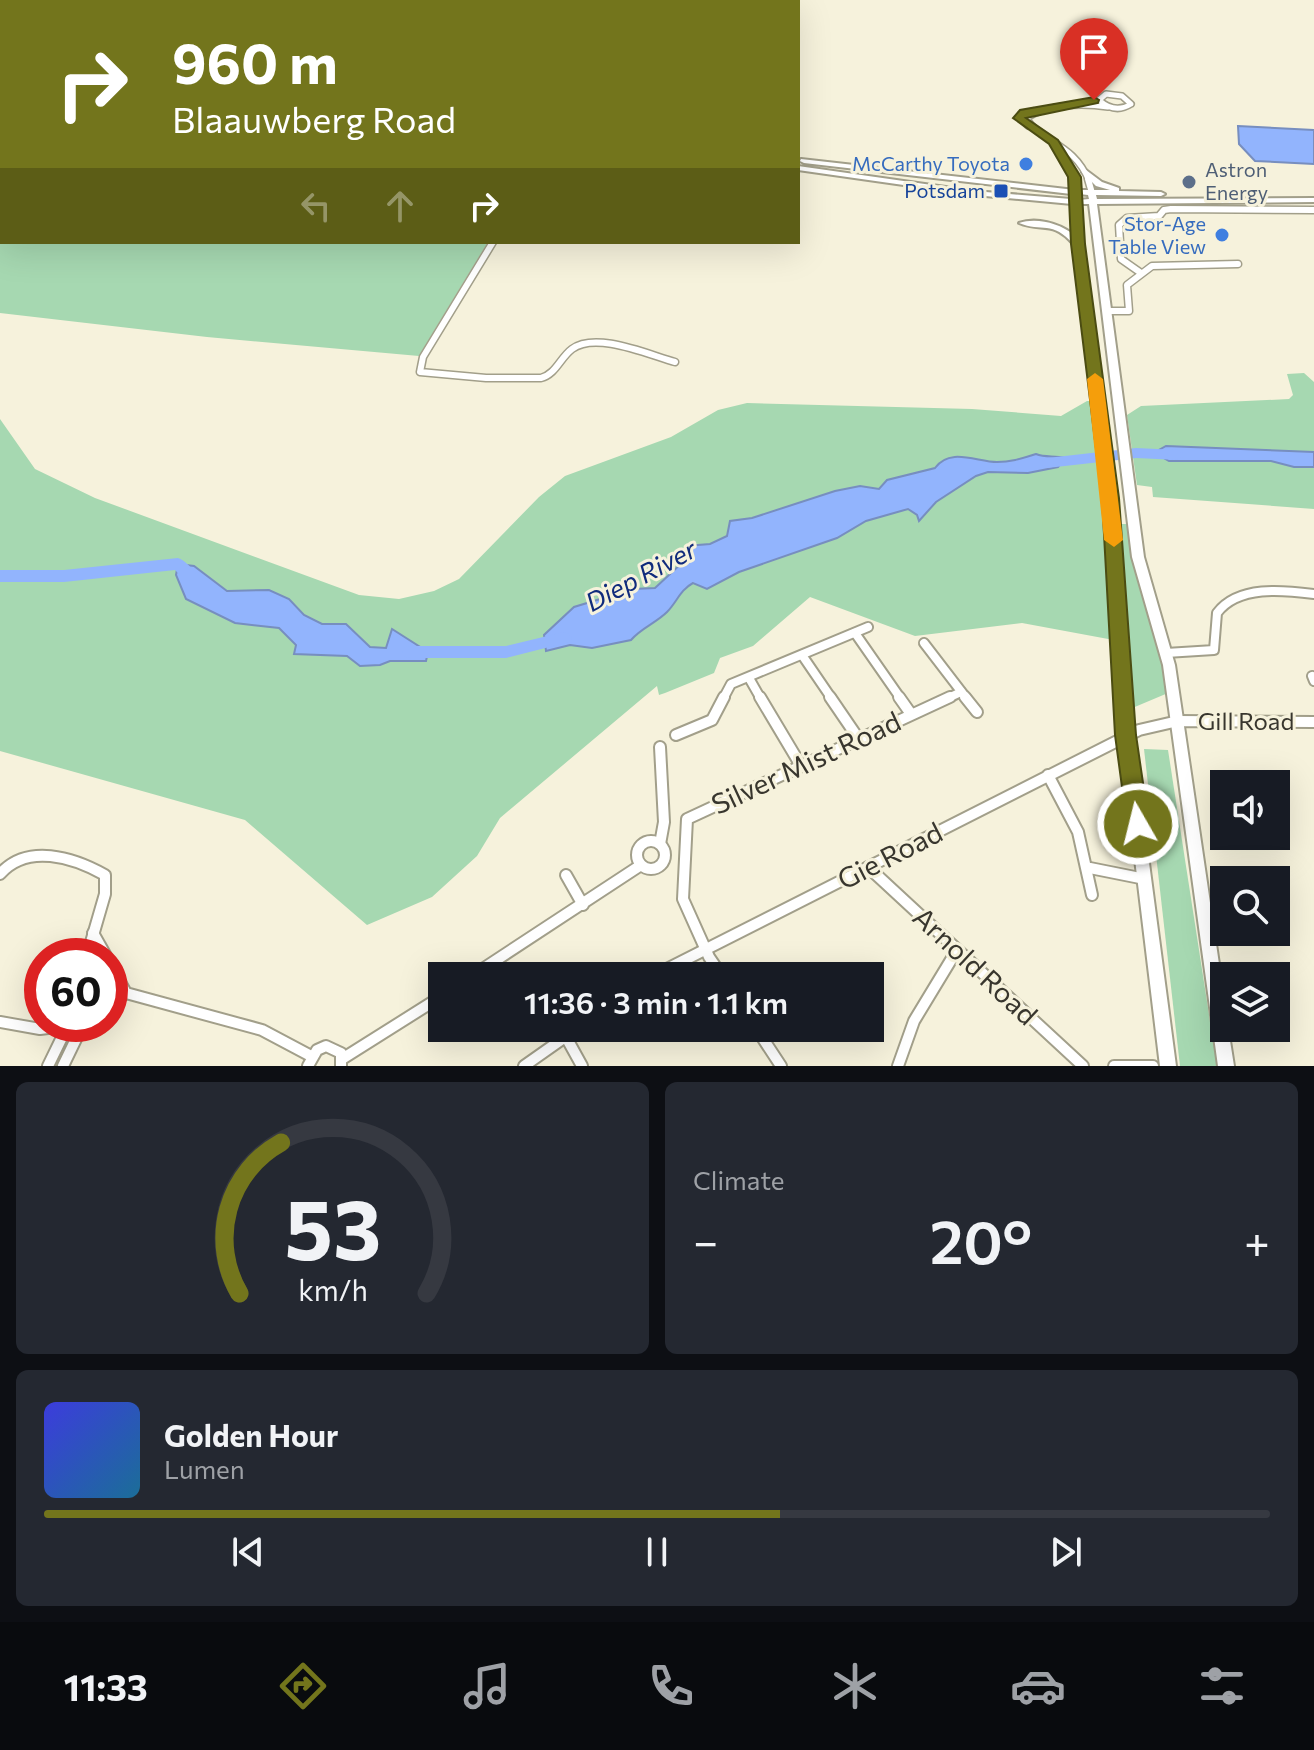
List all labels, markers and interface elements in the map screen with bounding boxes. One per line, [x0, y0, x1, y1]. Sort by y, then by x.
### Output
pin [1060, 18, 1128, 100]
text: 960 m [172, 27, 338, 96]
icon: arrive [1072, 30, 1116, 74]
icon: right [40, 32, 144, 136]
text: Blaauwberg Road [172, 96, 456, 140]
place label: McCarthy Toyota [852, 151, 1010, 175]
marker: McCarthy Toyota [1017, 155, 1035, 173]
place label: Astron Energy [1205, 157, 1268, 204]
marker: Astron Energy [1180, 173, 1198, 191]
place label: Potsdam [904, 178, 985, 202]
marker: Potsdam [992, 182, 1010, 200]
icon: left [294, 184, 338, 228]
icon: ahead [378, 184, 422, 228]
icon: right [462, 184, 506, 228]
place label: Stor-Age Table View [1108, 211, 1206, 258]
marker: Stor-Age Table View [1213, 226, 1231, 244]
water label: Diep River [580, 532, 703, 617]
street label: Silver Mist Road [706, 703, 906, 821]
street label: Gill Road [1198, 706, 1294, 735]
map controls [1210, 770, 1290, 1042]
button: sound [1210, 770, 1290, 850]
position arrow [1096, 782, 1180, 866]
street label: Gie Road [831, 814, 948, 896]
button: search [1210, 866, 1290, 946]
street label: Arnold Road [907, 899, 1045, 1031]
speed limit sign: 60 [24, 938, 128, 1042]
button: layers [1210, 962, 1290, 1042]
text: 11:36 · 3 min · 1.1 km [524, 983, 788, 1020]
text: Climate [693, 1164, 785, 1195]
text: 53 [284, 1175, 381, 1277]
text: 20° [930, 1203, 1032, 1276]
text: − [693, 1213, 718, 1267]
text: + [1244, 1213, 1270, 1267]
text: km/h [298, 1272, 367, 1307]
text: Golden Hour [164, 1416, 338, 1453]
text: Lumen [164, 1453, 245, 1484]
icon: previous [226, 1530, 270, 1574]
icon: pause [635, 1530, 679, 1574]
icon: next [1044, 1530, 1088, 1574]
icon: directions [275, 1658, 331, 1714]
icon: music [459, 1658, 515, 1714]
icon: phone [643, 1658, 699, 1714]
icon: climate [827, 1658, 883, 1714]
icon: car [1010, 1658, 1066, 1714]
icon: filters [1194, 1658, 1250, 1714]
text: 11:33 [64, 1664, 148, 1708]

